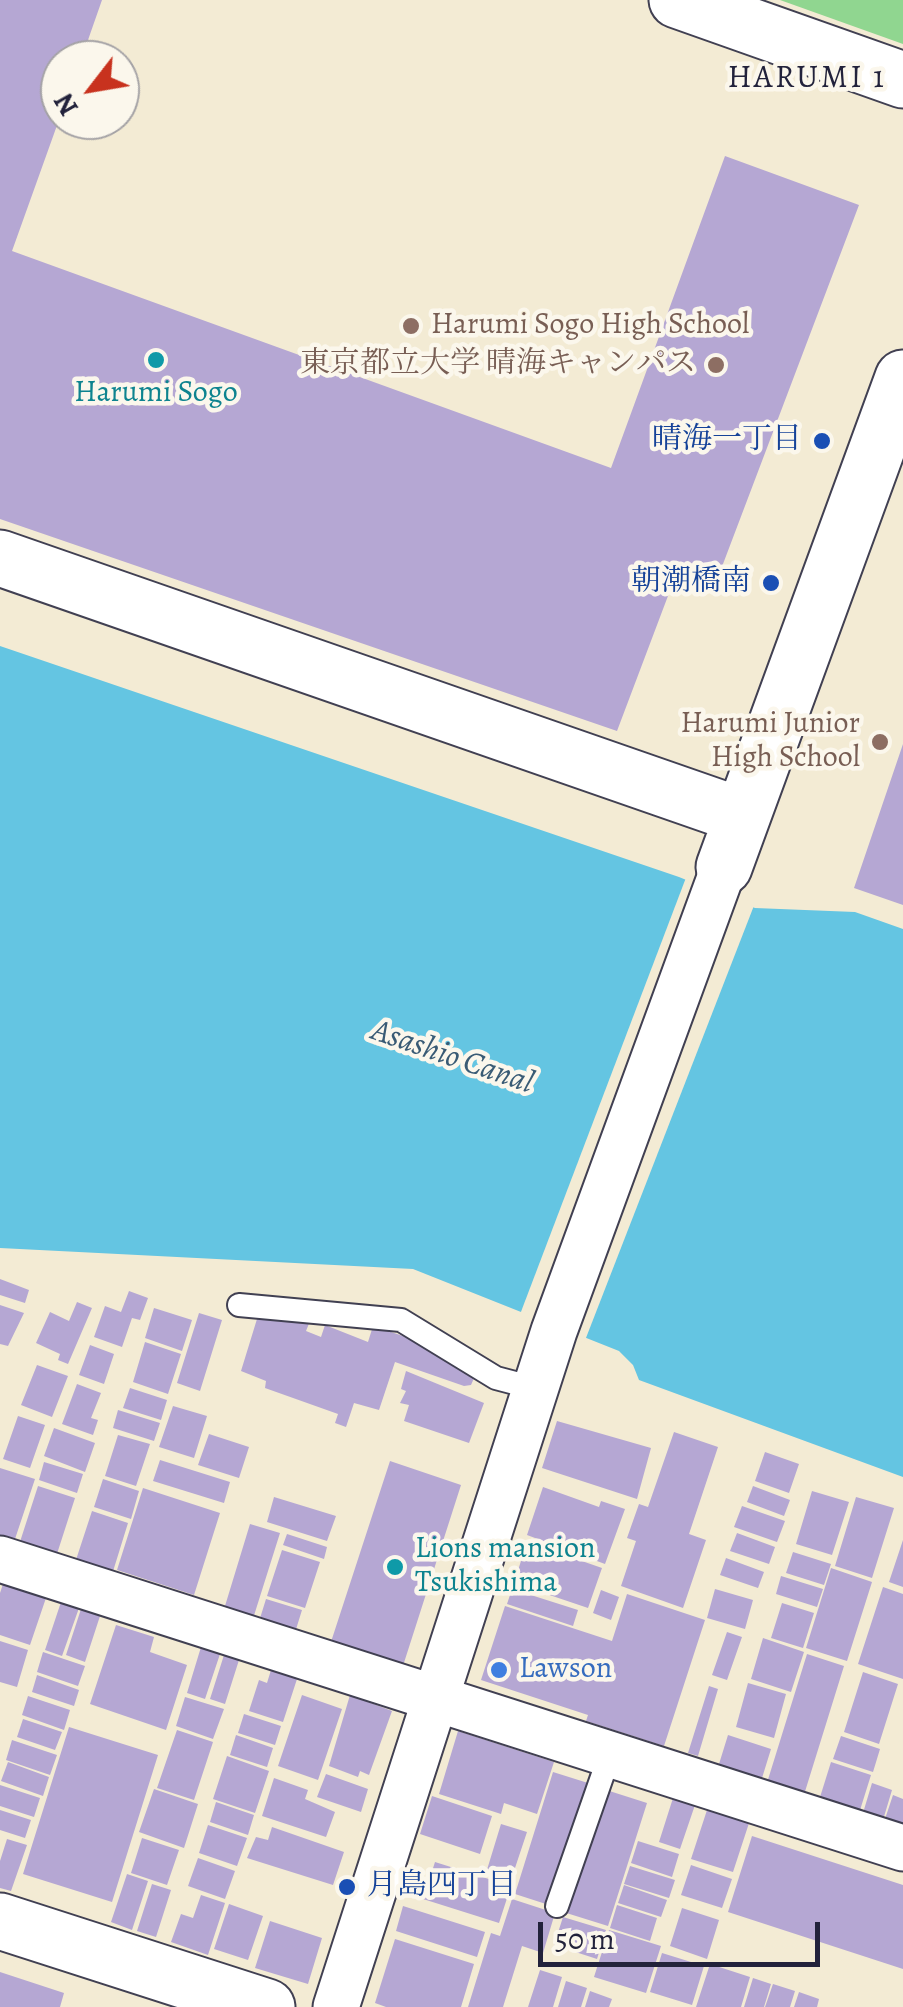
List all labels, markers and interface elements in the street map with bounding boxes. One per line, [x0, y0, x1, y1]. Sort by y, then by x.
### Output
north arrow [40, 40, 140, 140]
district label: HARUMI 1 [727, 60, 887, 98]
text: N [44, 86, 88, 123]
place label: Harumi Sogo High School [431, 308, 749, 344]
marker: Harumi Sogo High School [400, 315, 422, 337]
place label: 東京都立大学 晴海キャンパス [300, 347, 696, 383]
marker: Harumi Sogo [145, 349, 167, 371]
marker: 東京都立大学 晴海キャンパス [705, 354, 727, 376]
place label: Harumi Sogo [74, 376, 238, 412]
place label: 晴海一丁目 [652, 423, 802, 459]
marker: 晴海一丁目 [811, 430, 833, 452]
place label: 朝潮橋南 [631, 565, 751, 601]
marker: 朝潮橋南 [760, 572, 782, 594]
place label: Harumi Junior High School [680, 707, 860, 778]
marker: Harumi Junior High School [869, 731, 891, 753]
water label: Asashio Canal [366, 1012, 538, 1104]
place label: Lions mansion Tsukishima [415, 1532, 595, 1602]
marker: Lions mansion Tsukishima [384, 1556, 406, 1578]
place label: Lawson [519, 1652, 612, 1688]
marker: Lawson [488, 1659, 510, 1681]
place label: 月島四丁目 [367, 1869, 517, 1905]
marker: 月島四丁目 [336, 1876, 358, 1898]
scale bar [543, 1902, 826, 1964]
text: 50 m [555, 1919, 615, 1959]

